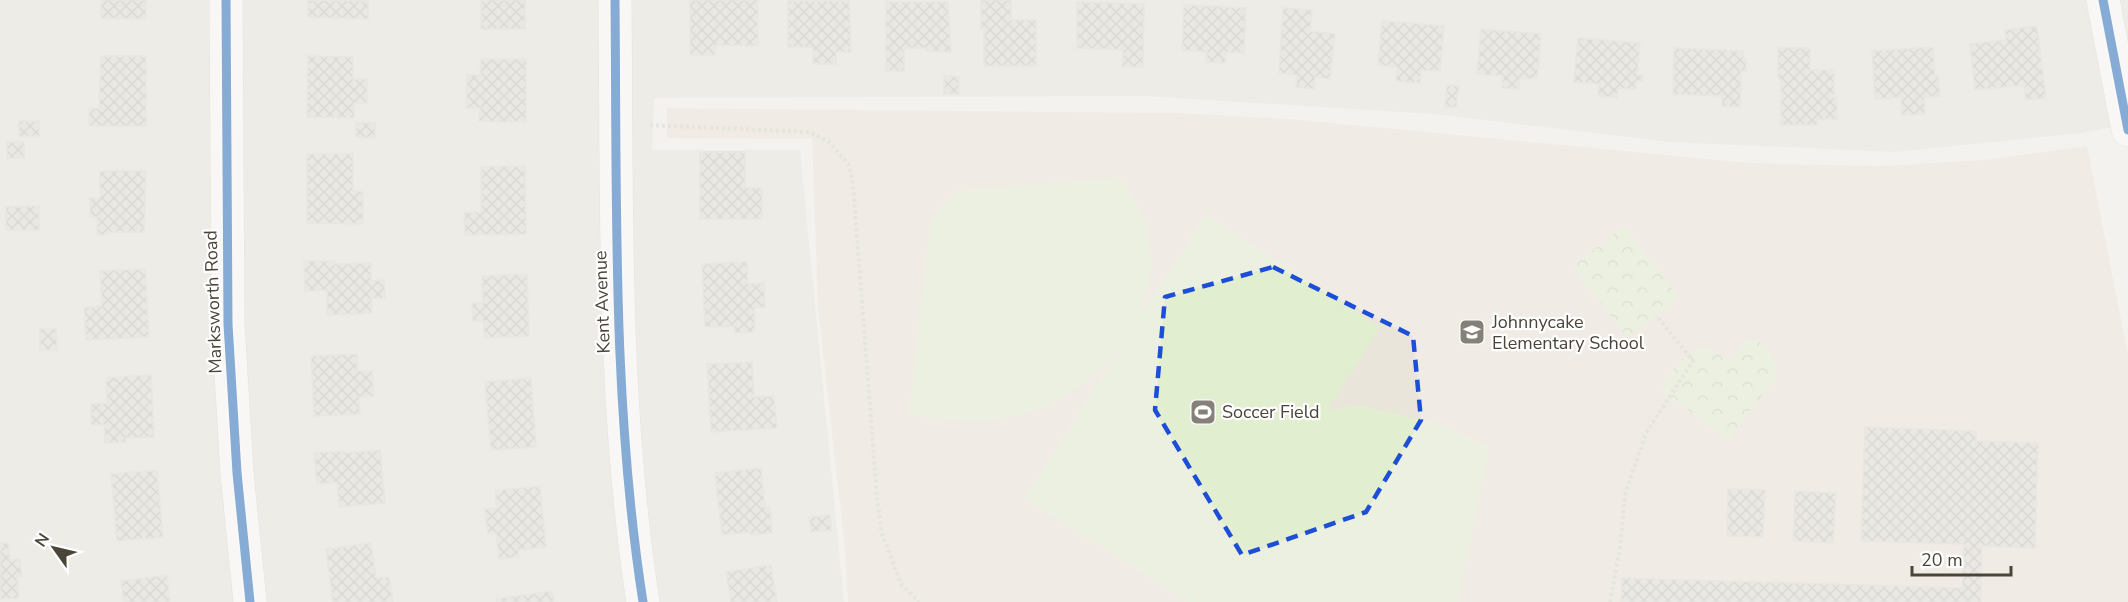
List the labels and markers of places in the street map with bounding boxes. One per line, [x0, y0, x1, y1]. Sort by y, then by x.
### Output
place label: Johnnycake Elementary School [1491, 310, 1645, 355]
school or university icon: Johnnycake Elementary School [1457, 317, 1487, 347]
sports icon: Soccer Field [1188, 397, 1218, 427]
place label: Soccer Field [1222, 400, 1319, 424]

